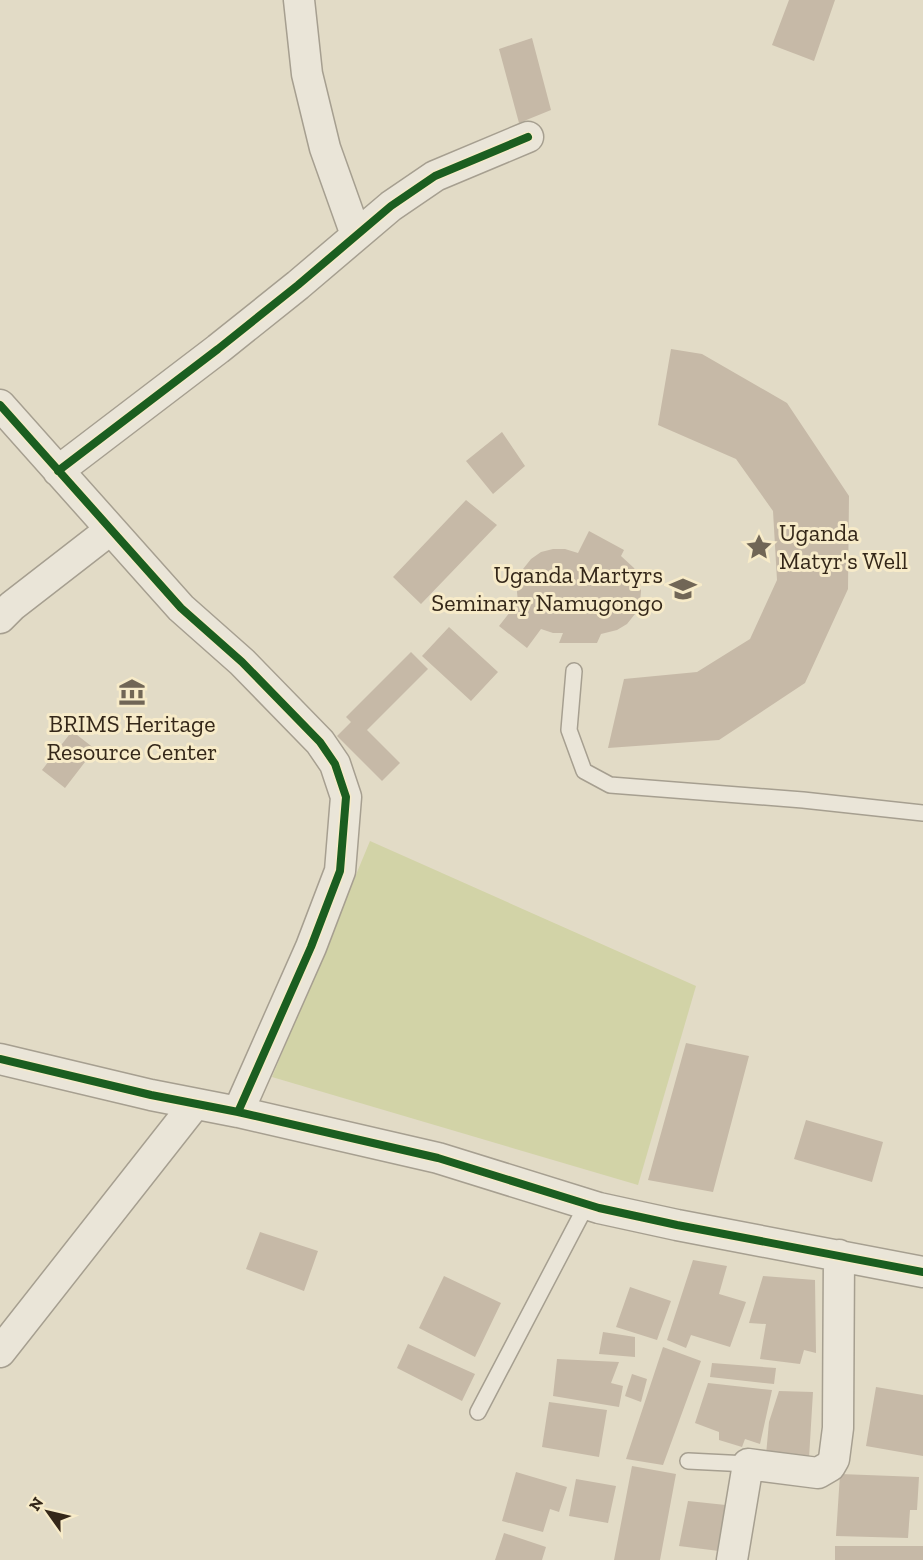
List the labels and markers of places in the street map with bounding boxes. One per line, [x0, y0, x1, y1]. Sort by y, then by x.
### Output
place label: Uganda Matyr's Well [779, 518, 908, 575]
place icon: Uganda Matyr's Well [744, 532, 774, 562]
place label: Uganda Martyrs Seminary Namugongo [431, 560, 663, 617]
school or university icon: Uganda Martyrs Seminary Namugongo [668, 574, 698, 604]
museum icon: BRIMS Heritage Resource Center [117, 677, 147, 707]
place label: BRIMS Heritage Resource Center [47, 709, 217, 766]

